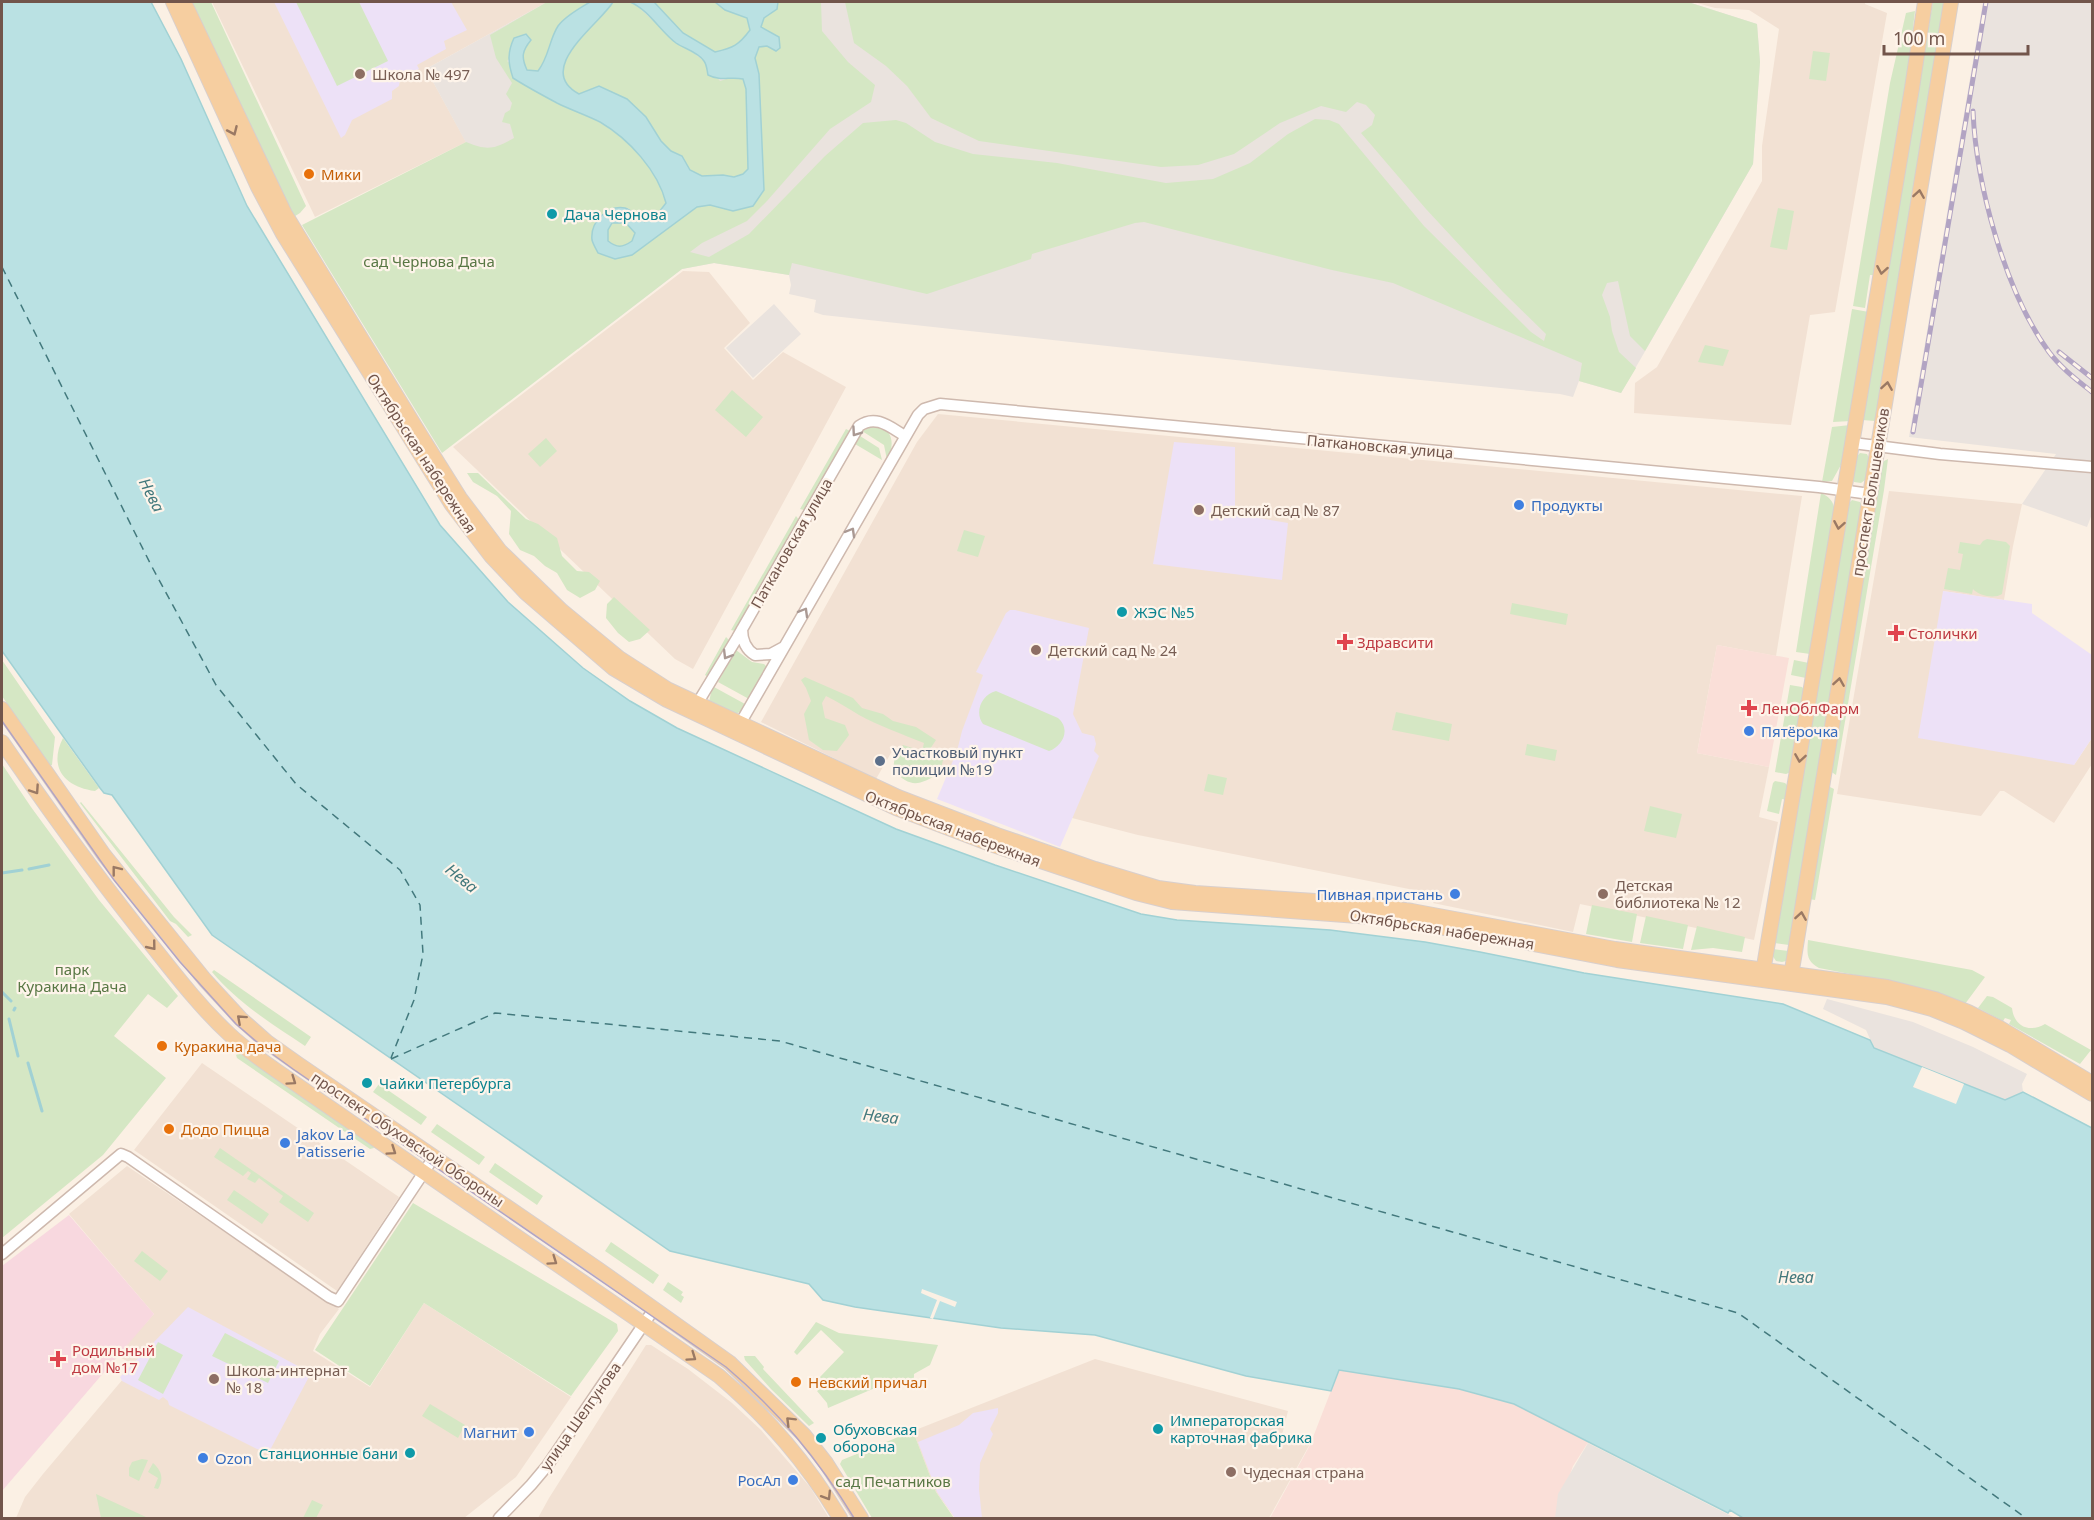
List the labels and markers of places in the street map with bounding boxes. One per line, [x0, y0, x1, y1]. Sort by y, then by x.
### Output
place label: Школа № 497 [372, 64, 470, 84]
marker: Школа № 497 [353, 67, 367, 81]
place label: Мики [321, 164, 361, 184]
marker: Мики [302, 167, 316, 181]
place label: Дача Чернова [564, 204, 667, 224]
marker: Дача Чернова [545, 207, 559, 221]
place label: Продукты [1531, 495, 1603, 515]
marker: Продукты [1512, 498, 1526, 512]
place label: Детский сад № 87 [1211, 500, 1340, 520]
marker: Детский сад № 87 [1192, 503, 1206, 517]
place label: ЖЭС №5 [1134, 602, 1195, 622]
marker: ЖЭС №5 [1115, 605, 1129, 619]
place label: Столички [1908, 623, 1978, 643]
marker: Столички [1889, 626, 1903, 640]
place label: Здравсити [1357, 632, 1434, 652]
marker: Здравсити [1338, 635, 1352, 649]
place label: Детский сад № 24 [1048, 640, 1177, 660]
marker: Детский сад № 24 [1029, 643, 1043, 657]
place label: ЛенОблФарм [1761, 698, 1859, 718]
marker: ЛенОблФарм [1742, 701, 1756, 715]
place label: Пятёрочка [1761, 721, 1838, 741]
marker: Пятёрочка [1742, 724, 1756, 738]
place label: Участковый пункт полиции №19 [892, 742, 1023, 779]
marker: Участковый пункт полиции №19 [873, 754, 887, 768]
place label: Детская библиотека № 12 [1615, 875, 1740, 912]
place label: Пивная пристань [1317, 884, 1443, 904]
marker: Пивная пристань [1448, 887, 1462, 901]
marker: Детская библиотека № 12 [1596, 887, 1610, 901]
place label: Куракина дача [174, 1036, 282, 1056]
marker: Куракина дача [155, 1039, 169, 1053]
place label: Чайки Петербурга [379, 1073, 511, 1093]
marker: Чайки Петербурга [360, 1076, 374, 1090]
place label: Додо Пицца [181, 1119, 270, 1139]
marker: Додо Пицца [162, 1122, 176, 1136]
place label: Jakov La Patisserie [295, 1124, 365, 1161]
marker: Jakov La Patisserie [278, 1136, 292, 1150]
place label: Родильный дом №17 [72, 1340, 155, 1377]
marker: Родильный дом №17 [49, 1350, 67, 1368]
place label: Школа-интернат № 18 [226, 1360, 347, 1397]
marker: Школа-интернат № 18 [207, 1372, 221, 1386]
place label: Невский причал [808, 1372, 927, 1392]
marker: Невский причал [789, 1375, 803, 1389]
place label: Императорская карточная фабрика [1170, 1410, 1312, 1447]
place label: Обуховская оборона [833, 1419, 917, 1456]
place label: Магнит [463, 1422, 517, 1442]
marker: Императорская карточная фабрика [1151, 1422, 1165, 1436]
marker: Магнит [522, 1425, 536, 1439]
marker: Обуховская оборона [814, 1431, 828, 1445]
place label: Станционные бани [259, 1443, 398, 1463]
marker: Станционные бани [403, 1446, 417, 1460]
place label: Ozon [215, 1448, 252, 1468]
marker: Ozon [196, 1451, 210, 1465]
place label: Чудесная страна [1243, 1462, 1364, 1482]
marker: Чудесная страна [1224, 1465, 1238, 1479]
place label: РосАл [737, 1470, 781, 1490]
marker: РосАл [786, 1473, 800, 1487]

